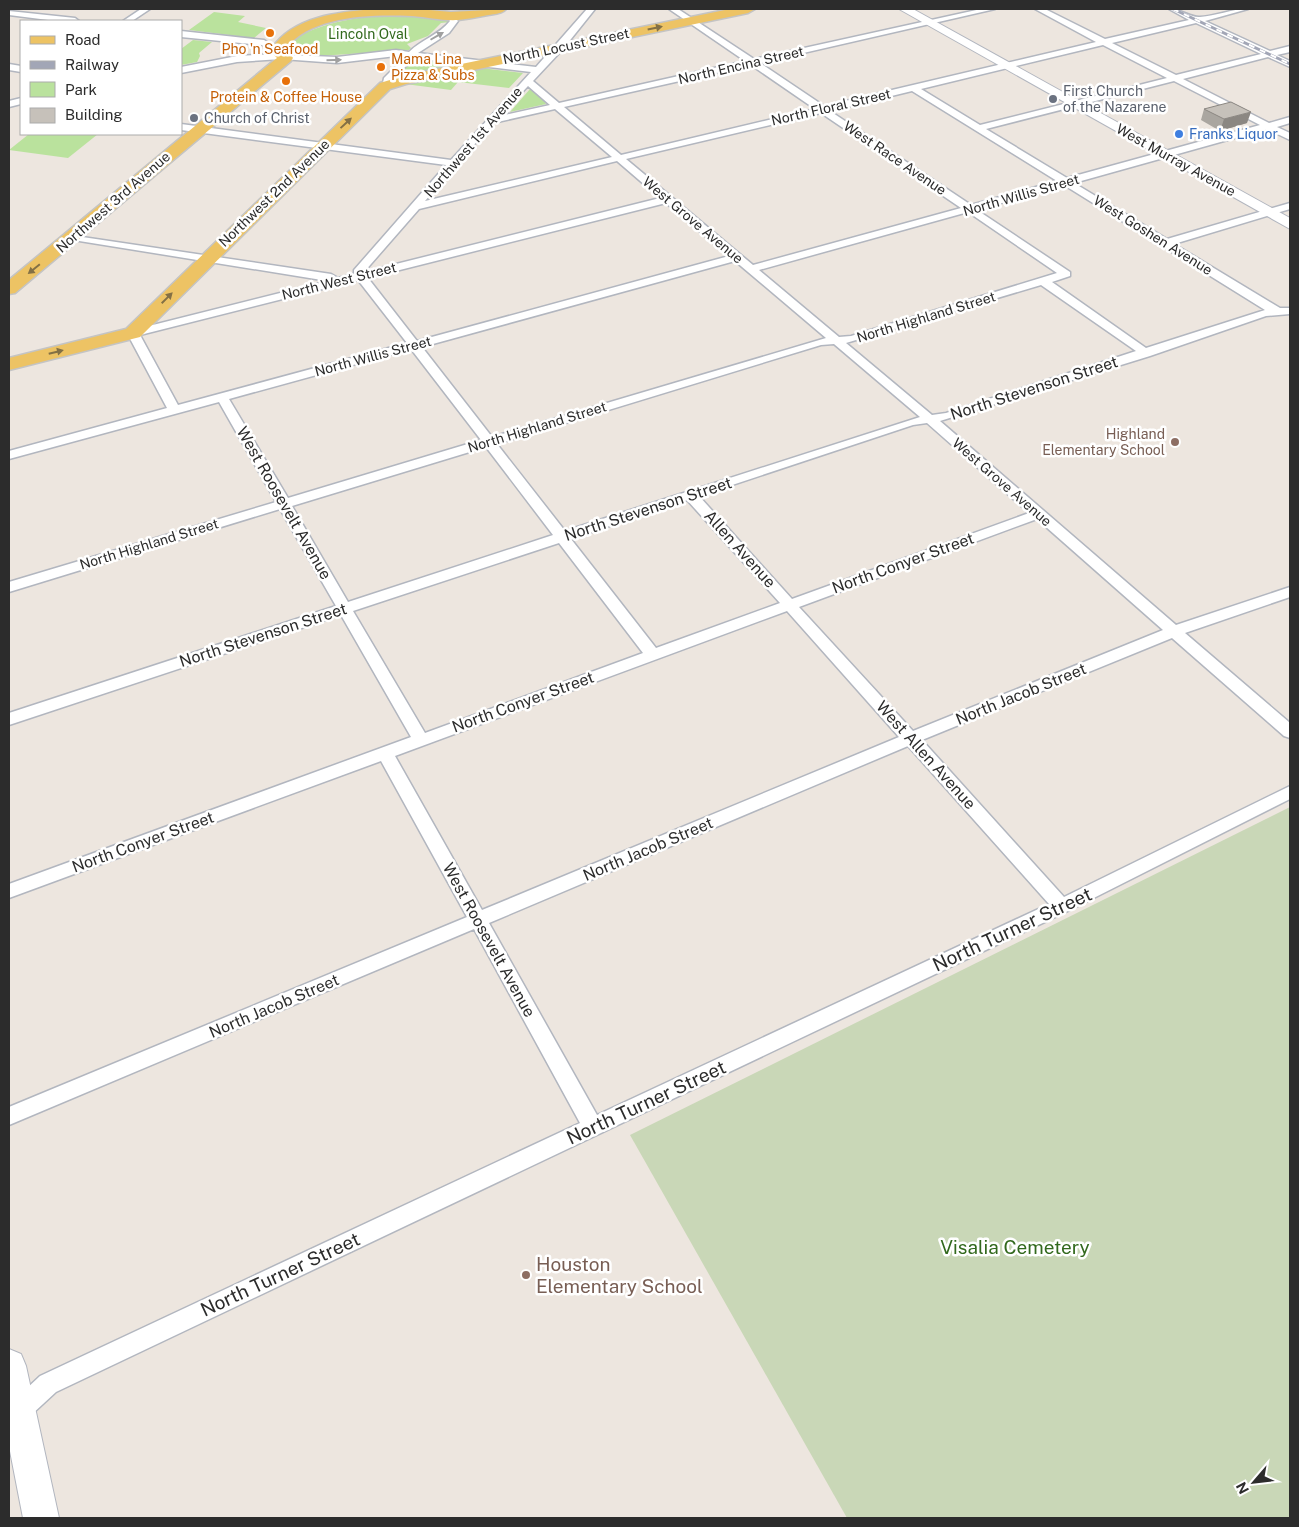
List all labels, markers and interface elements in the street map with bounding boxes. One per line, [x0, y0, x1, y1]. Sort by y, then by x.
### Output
legend [20, 20, 182, 135]
one-way arrow [648, 24, 663, 32]
street label: North Locust Street [501, 25, 631, 67]
park label: Lincoln Oval [328, 26, 408, 42]
marker: Pho 'n Seafood [264, 27, 276, 39]
text: Road [65, 31, 101, 48]
one-way arrow [431, 32, 444, 41]
place label: Pho 'n Seafood [222, 41, 318, 57]
street label: North Encina Street [677, 43, 805, 87]
place label: Mama Lina Pizza & Subs [391, 51, 475, 83]
text: Railway [65, 56, 119, 73]
one-way arrow [326, 56, 342, 64]
marker: Mama Lina Pizza & Subs [375, 61, 387, 73]
marker: Protein & Coffee House [280, 75, 292, 87]
text: Park [65, 81, 97, 98]
place label: First Church of the Nazarene [1063, 83, 1166, 115]
street label: Northwest 1st Avenue [421, 84, 525, 200]
street label: North Floral Street [770, 85, 892, 129]
place label: Protein & Coffee House [210, 89, 362, 105]
marker: First Church of the Nazarene [1047, 93, 1059, 105]
text: Building [65, 106, 123, 123]
place label: Church of Christ [204, 110, 310, 126]
marker: Church of Christ [188, 112, 200, 124]
one-way arrow [339, 117, 351, 129]
street label: West Race Avenue [841, 118, 949, 198]
street label: West Murray Avenue [1113, 120, 1239, 200]
place label: Franks Liquor [1189, 126, 1278, 142]
marker: Franks Liquor [1173, 128, 1185, 140]
street label: Northwest 2nd Avenue [215, 136, 333, 250]
street label: Northwest 3rd Avenue [53, 148, 173, 256]
street label: North Willis Street [961, 171, 1081, 219]
street label: West Grove Avenue [640, 173, 746, 267]
street label: West Goshen Avenue [1091, 192, 1215, 278]
street label: North West Street [280, 259, 398, 303]
one-way arrow [28, 263, 40, 274]
street label: North Highland Street [855, 288, 997, 346]
one-way arrow [161, 292, 173, 304]
street label: North Willis Street [313, 333, 433, 379]
one-way arrow [48, 348, 64, 356]
street label: North Stevenson Street [948, 352, 1120, 424]
street label: North Highland Street [466, 398, 608, 456]
street label: West Roosevelt Avenue [232, 423, 336, 583]
place label: Highland Elementary School [1042, 426, 1165, 458]
street label: West Grove Avenue [949, 435, 1055, 529]
marker: Highland Elementary School [1169, 436, 1181, 448]
street label: North Stevenson Street [562, 473, 734, 545]
street label: Allen Avenue [700, 506, 780, 592]
street label: North Highland Street [78, 515, 220, 573]
street label: North Conyer Street [829, 528, 977, 598]
street label: North Stevenson Street [177, 599, 349, 671]
street label: North Jacob Street [953, 659, 1089, 729]
street label: North Conyer Street [449, 667, 597, 737]
street label: West Allen Avenue [872, 697, 980, 813]
street label: North Conyer Street [69, 807, 217, 877]
street label: North Jacob Street [580, 813, 716, 885]
street label: West Roosevelt Avenue [439, 860, 539, 1020]
street label: North Turner Street [929, 882, 1095, 976]
street label: North Jacob Street [206, 970, 342, 1042]
street label: North Turner Street [563, 1055, 729, 1149]
street label: North Turner Street [197, 1227, 363, 1321]
park label: Visalia Cemetery [940, 1236, 1090, 1258]
place label: Houston Elementary School [536, 1253, 703, 1297]
marker: Houston Elementary School [520, 1269, 532, 1281]
north arrow [1229, 1457, 1279, 1507]
text: N [1233, 1480, 1252, 1497]

